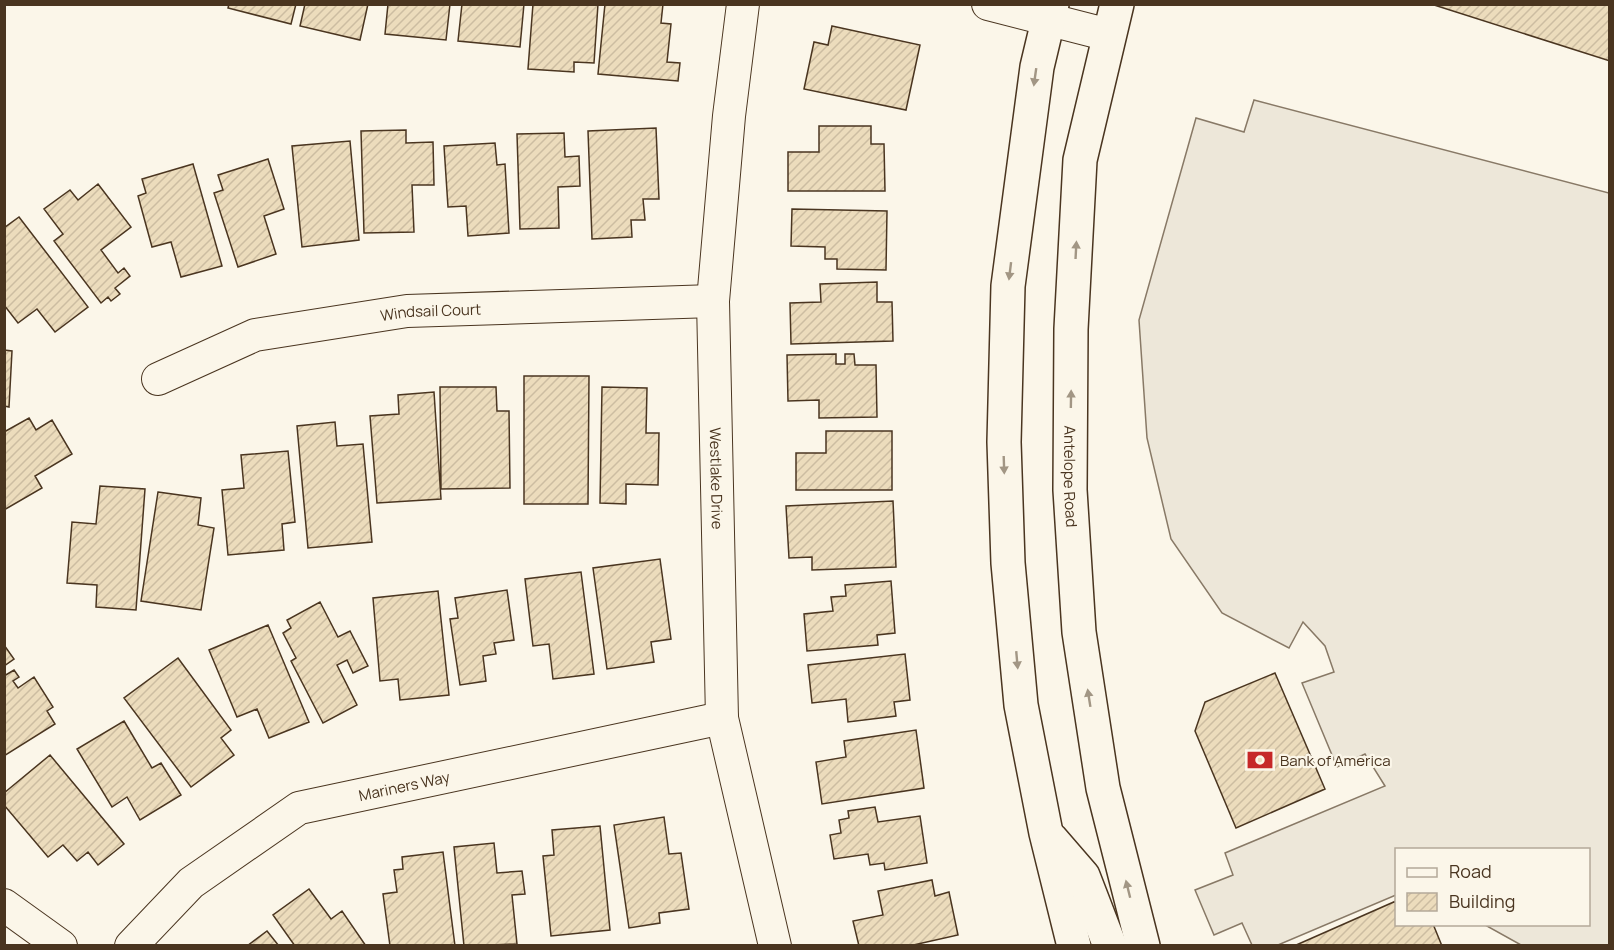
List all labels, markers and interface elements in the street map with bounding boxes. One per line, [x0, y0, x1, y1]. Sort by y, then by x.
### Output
one-way arrow [1031, 68, 1040, 87]
one-way arrow [1071, 240, 1080, 259]
one-way arrow [1005, 261, 1015, 280]
street label: Windsail Court [379, 298, 482, 326]
one-way arrow [1066, 390, 1075, 409]
street label: Antelope Road [1059, 426, 1083, 528]
street label: Westlake Drive [705, 427, 728, 530]
one-way arrow [1000, 456, 1009, 475]
one-way arrow [1012, 650, 1022, 669]
one-way arrow [1085, 689, 1094, 708]
bank icon: Bank of America [1245, 745, 1275, 775]
place label: Bank of America [1280, 750, 1391, 771]
street label: Mariners Way [357, 766, 452, 806]
legend [1395, 848, 1590, 926]
text: Road [1449, 859, 1492, 883]
one-way arrow [1123, 880, 1133, 898]
text: Building [1449, 889, 1515, 913]

